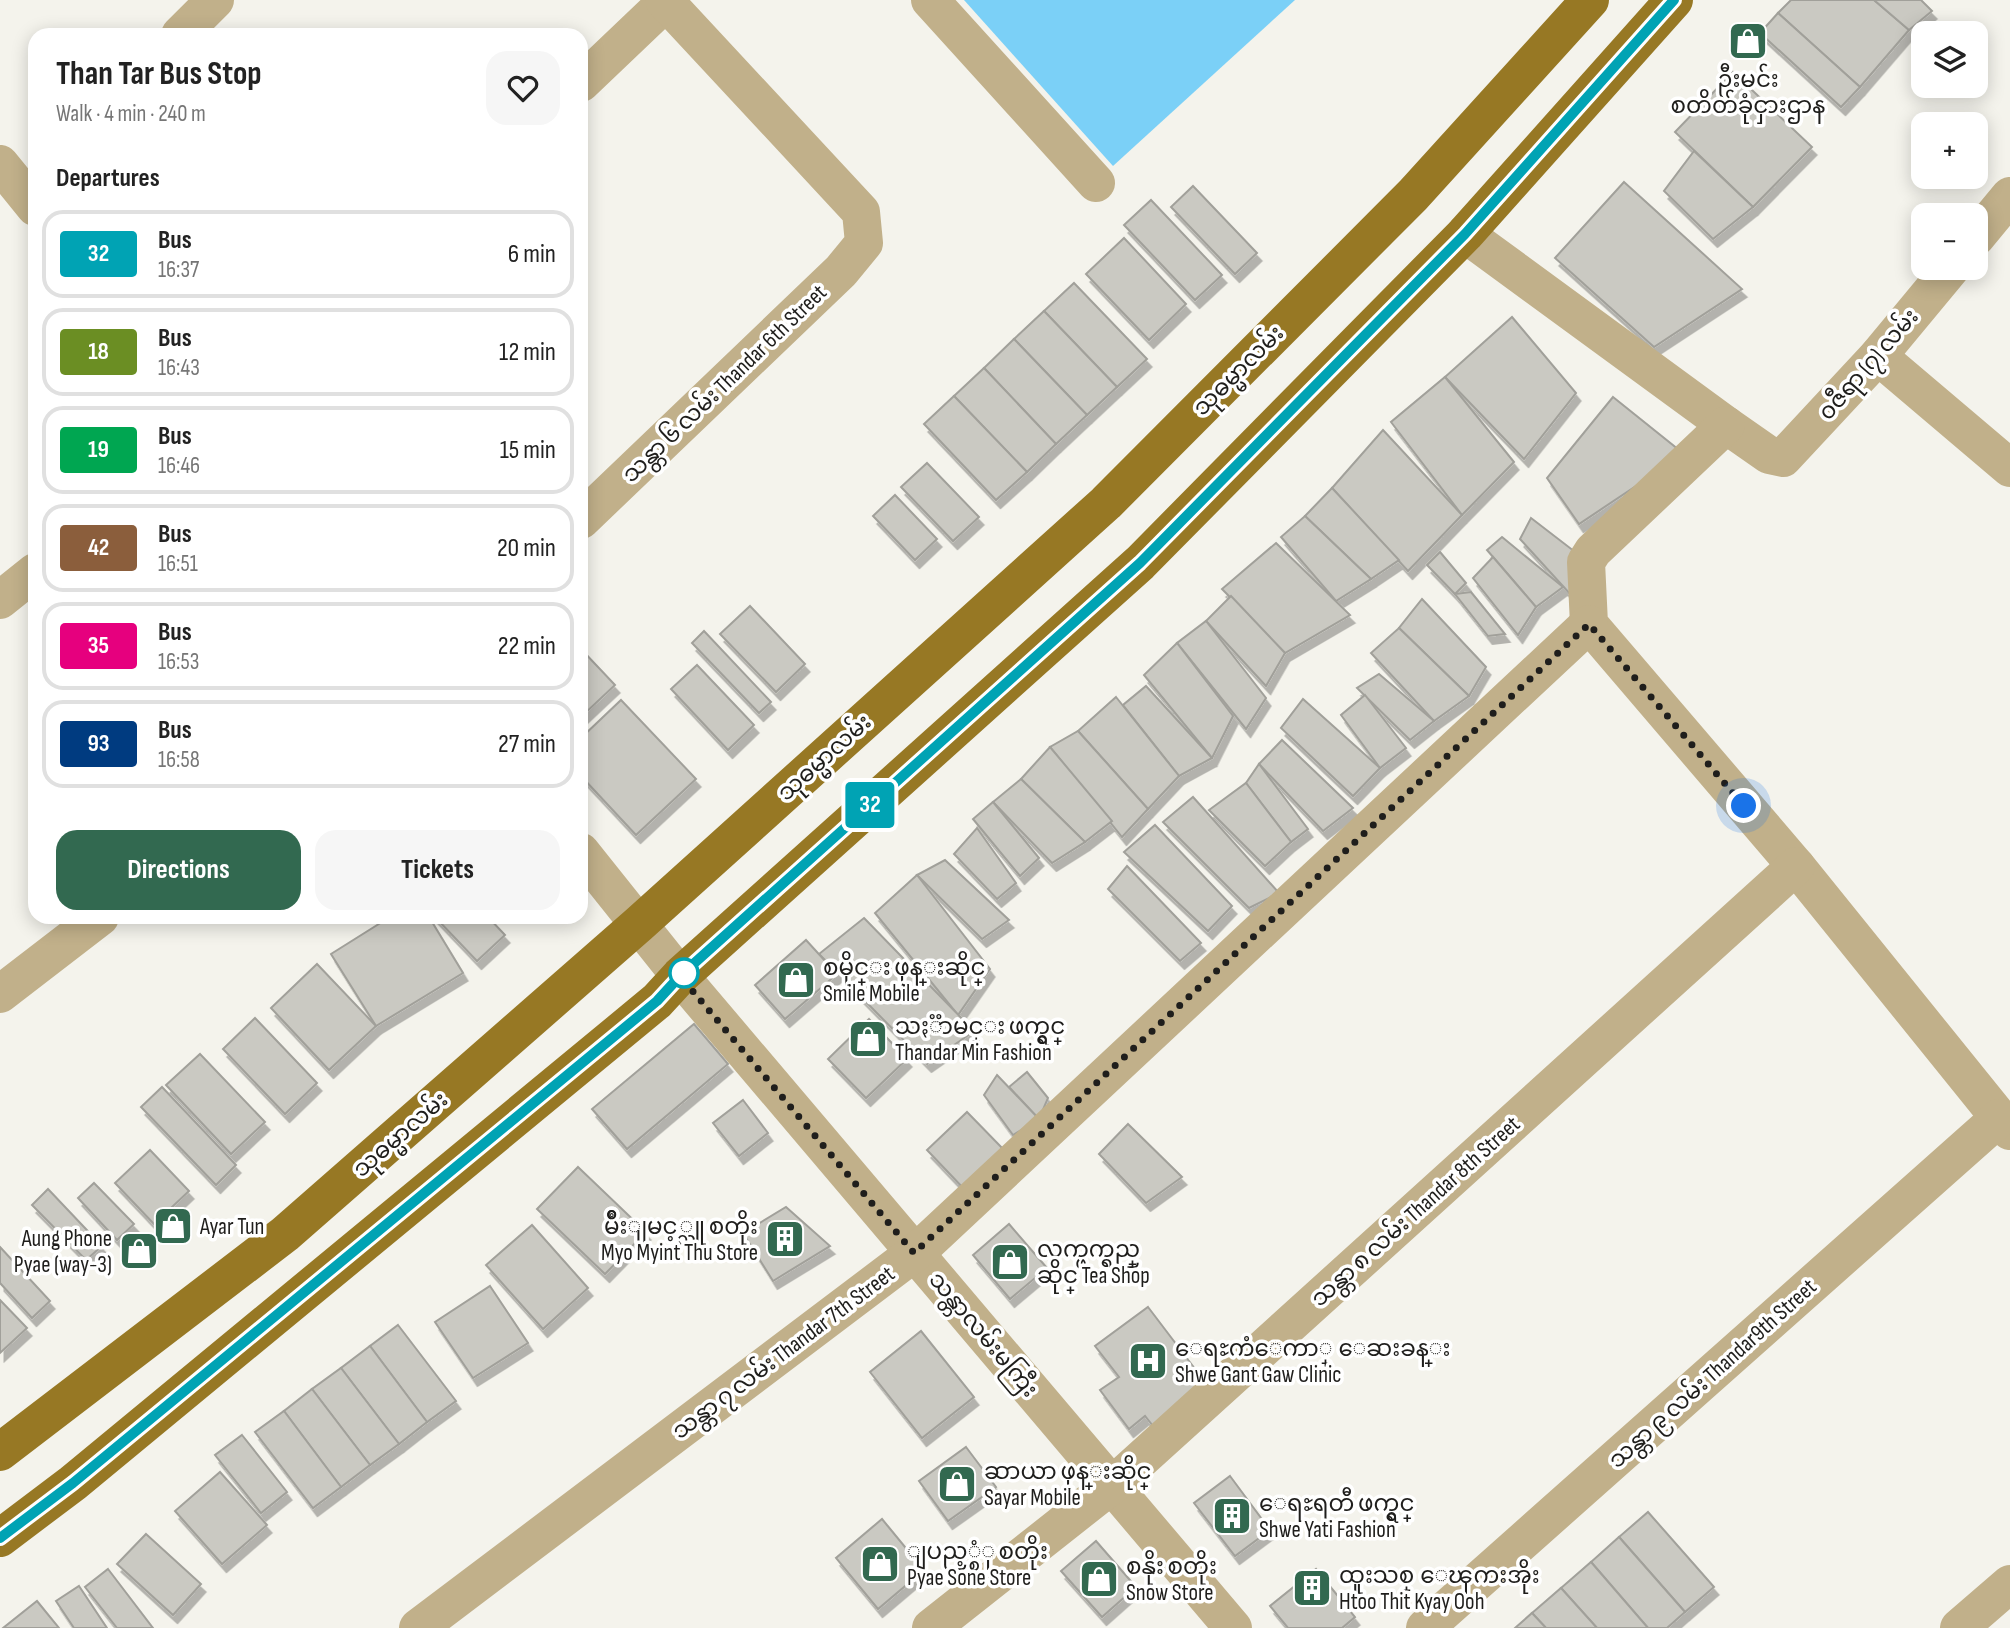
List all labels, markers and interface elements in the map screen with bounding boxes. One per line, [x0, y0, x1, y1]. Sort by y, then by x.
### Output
shop icon: ဦးမင်း စတိတ်ခုံငှားဌာန [1727, 20, 1769, 62]
map controls [1911, 21, 1988, 280]
button: layers [1911, 21, 1988, 98]
button: heart [486, 51, 560, 125]
text: Than Tar Bus Stop [56, 54, 262, 94]
place label: ဦးမင်း စတိတ်ခုံငှားဌာန [1671, 63, 1825, 124]
text: Walk · 4 min · 240 m [56, 100, 206, 128]
button: + [1911, 112, 1988, 189]
text: Departures [56, 163, 160, 194]
button: − [1911, 203, 1988, 280]
text: Bus [158, 225, 192, 256]
text: 32 [88, 239, 109, 268]
text: 6 min [508, 239, 556, 270]
text: 16:37 [158, 256, 199, 284]
street label: သန္တာ ၆ လမ်း Thandar 6th Street [615, 277, 836, 492]
street label: ၀ဇီရာ (၇) လမ်း [1810, 301, 1928, 429]
street label: သုဓမ္မာလမ်း [1185, 317, 1293, 425]
text: Bus [158, 323, 192, 354]
text: 18 [88, 337, 109, 366]
text: 12 min [499, 337, 556, 368]
text: 16:43 [158, 354, 200, 382]
text: Bus [158, 421, 192, 452]
text: 19 [88, 435, 109, 464]
text: 15 min [500, 435, 556, 466]
text: 16:46 [158, 452, 200, 480]
text: Bus [158, 519, 192, 550]
text: 42 [88, 533, 109, 562]
text: 20 min [497, 533, 556, 564]
text: 16:51 [158, 550, 198, 578]
text: Bus [158, 617, 192, 648]
text: 35 [88, 631, 109, 660]
text: 22 min [498, 631, 556, 662]
text: 16:53 [158, 648, 199, 676]
street label: သုဓမ္မာလမ်း [770, 706, 880, 811]
text: Bus [158, 715, 192, 746]
text: 93 [87, 729, 110, 758]
text: 27 min [498, 729, 556, 760]
text: 16:58 [158, 746, 200, 774]
line badge: 32 [838, 782, 902, 828]
your location [1726, 788, 1761, 823]
text: 32 [859, 790, 881, 819]
button: Directions [56, 830, 301, 910]
button: Tickets [315, 830, 560, 910]
place label: စမိုင္း ဖုန္းဆိုင္ Smile Mobile [823, 951, 985, 1008]
unlabelled marker [669, 958, 699, 988]
shop icon: စမိုင္း ဖုန္းဆိုင္ Smile Mobile [775, 959, 817, 1001]
place label: သႏၱာမင္း ဖက္ရွင္ Thandar Min Fashion [895, 1013, 1065, 1067]
shop icon: သႏၱာမင္း ဖက္ရွင္ Thandar Min Fashion [847, 1018, 889, 1060]
street label: သုဓမ္မာလမ်း [345, 1084, 457, 1187]
street label: သန္တာ ၈ လမ်း Thandar 8th Street [1303, 1108, 1529, 1316]
shop icon: Ayar Tun [152, 1205, 194, 1247]
place label: မ်ိဳးျမင့္သူ စတိုး Myo Myint Thu Store [601, 1209, 758, 1267]
place label: Ayar Tun [199, 1213, 264, 1241]
building icon: မ်ိဳးျမင့္သူ စတိုး Myo Myint Thu Store [764, 1218, 806, 1260]
place label: Aung Phone Pyae (way-3) [14, 1225, 112, 1279]
shop icon: Aung Phone Pyae (way-3) [118, 1230, 160, 1272]
place label: လက္ဖက္ရည္ ဆိုင္ Tea Shop [1037, 1236, 1150, 1294]
shop icon: လက္ဖက္ရည္ ဆိုင္ Tea Shop [989, 1241, 1031, 1283]
street label: သန္တာ ၇ လမ်း Thandar 7th Street [665, 1258, 903, 1449]
street label: သန္တာလမ်းမကြီး [920, 1264, 1046, 1406]
street label: သန္တာ ၉ လမ်း Thandar9th Street [1601, 1271, 1825, 1477]
place label: ေရႊကံေကာ္ ေဆးခန္း Shwe Gant Gaw Clinic [1175, 1335, 1450, 1389]
hospital icon: ေရႊကံေကာ္ ေဆးခန္း Shwe Gant Gaw Clinic [1127, 1340, 1169, 1382]
place label: ဆာယာ ဖုန္းဆိုင္ Sayar Mobile [984, 1455, 1152, 1512]
shop icon: ဆာယာ ဖုန္းဆိုင္ Sayar Mobile [936, 1463, 978, 1505]
place label: ေရႊရတီ ဖက္ရွင္ Shwe Yati Fashion [1259, 1487, 1414, 1544]
building icon: ေရႊရတီ ဖက္ရွင္ Shwe Yati Fashion [1211, 1495, 1253, 1537]
place label: ျပည့္စံု စတိုး Pyae Sone Store [907, 1535, 1048, 1592]
shop icon: ျပည့္စံု စတိုး Pyae Sone Store [859, 1543, 901, 1585]
place label: စနိုး စတိုး Snow Store [1126, 1550, 1217, 1607]
shop icon: စနိုး စတိုး Snow Store [1078, 1558, 1120, 1600]
place label: ထူးသစ္ ေၾကးအိုး Htoo Thit Kyay Ooh [1339, 1559, 1540, 1616]
building icon: ထူးသစ္ ေၾကးအိုး Htoo Thit Kyay Ooh [1291, 1567, 1333, 1609]

